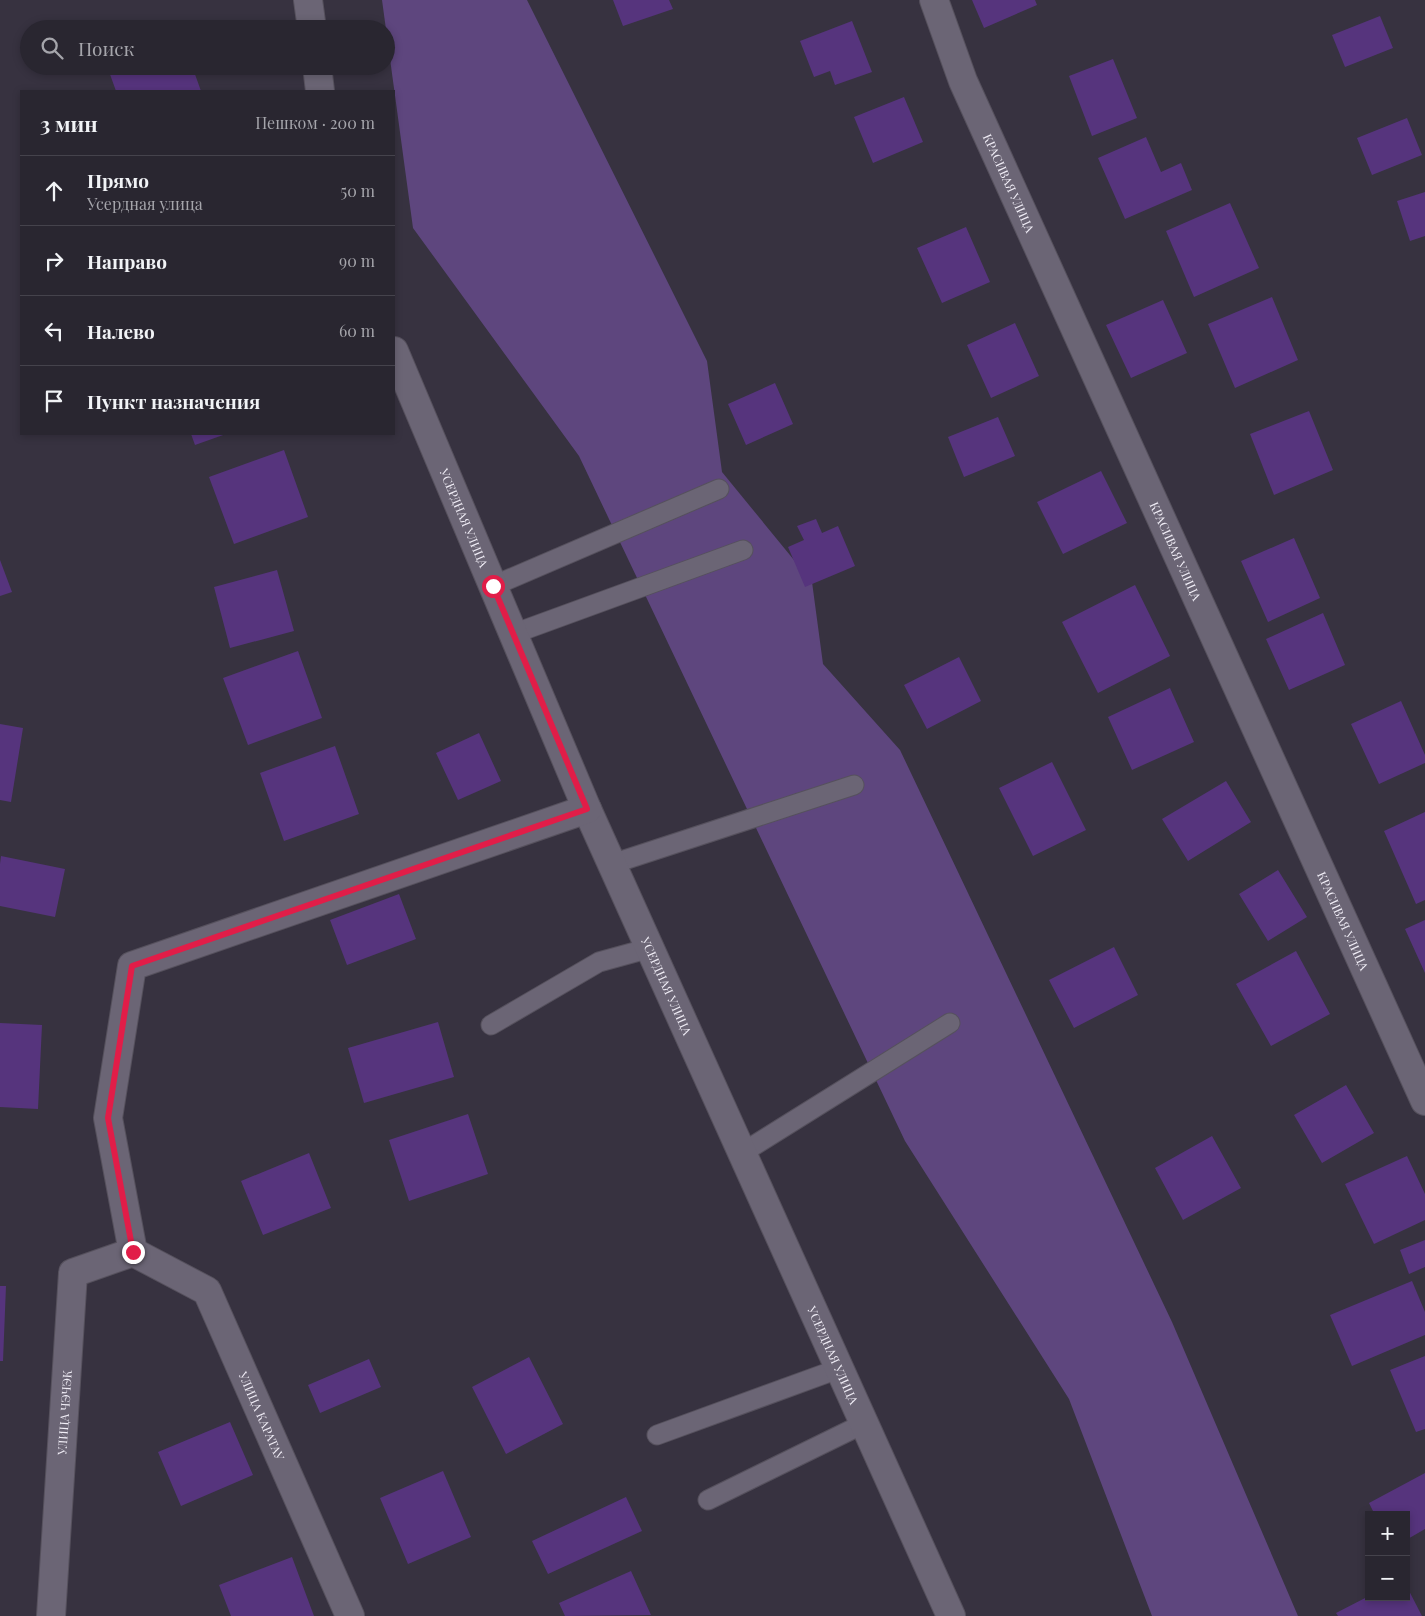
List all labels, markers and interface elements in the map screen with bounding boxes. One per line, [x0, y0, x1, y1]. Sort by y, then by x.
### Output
search box [20, 20, 395, 75]
icon: search [38, 34, 66, 62]
text: Поиск [78, 35, 134, 61]
text: 3 мин [40, 109, 98, 137]
text: Пешком · 200 m [255, 112, 375, 133]
street label: КРАСИВАЯ УЛИЦА [980, 131, 1039, 235]
text: Прямо [87, 167, 149, 193]
icon: ahead [40, 177, 68, 205]
text: 50 m [341, 180, 375, 201]
text: Усердная улица [87, 193, 203, 214]
icon: right [40, 247, 68, 275]
text: Направо [87, 248, 167, 274]
text: 90 m [339, 250, 375, 271]
icon: left [40, 317, 68, 345]
text: Налево [87, 318, 155, 344]
text: 60 m [339, 320, 375, 341]
icon: arrive [40, 387, 68, 415]
text: Пункт назначения [87, 388, 260, 414]
street label: УСЕРДНАЯ УЛИЦА [436, 465, 492, 570]
street label: КРАСИВАЯ УЛИЦА [1147, 499, 1205, 603]
route start [482, 575, 505, 598]
street label: КРАСИВАЯ УЛИЦА [1314, 869, 1373, 973]
street label: УСЕРДНАЯ УЛИЦА [637, 933, 696, 1038]
route end [122, 1241, 145, 1264]
street label: УСЕРДНАЯ УЛИЦА [804, 1303, 863, 1407]
street label: УЛИЦА КАРАТАУ [235, 1368, 289, 1463]
street label: УЛИЦА ЧЭЧЭК [53, 1369, 75, 1456]
map controls [1365, 1511, 1410, 1601]
button: + [1365, 1511, 1410, 1556]
button: − [1365, 1556, 1410, 1601]

